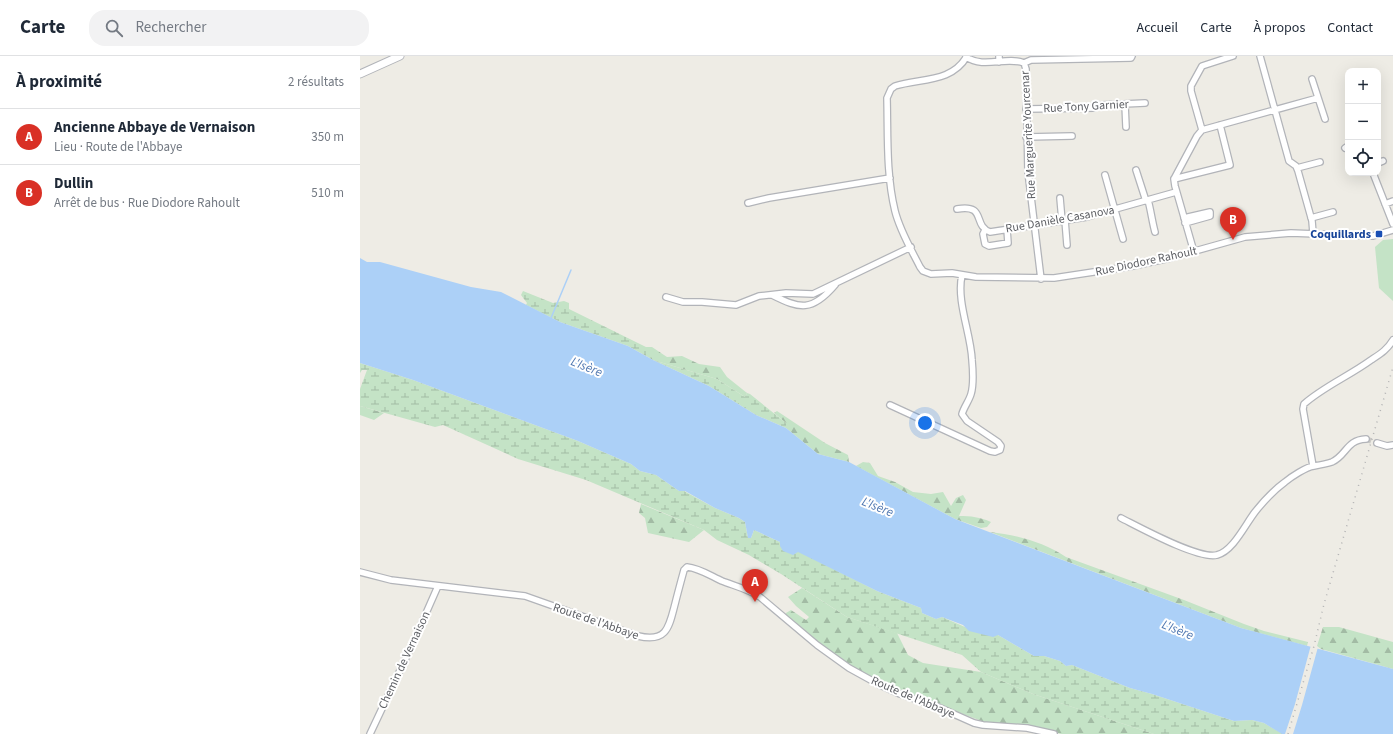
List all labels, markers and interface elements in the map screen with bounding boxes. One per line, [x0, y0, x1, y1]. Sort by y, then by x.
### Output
search box [89, 10, 369, 46]
text: Carte [20, 14, 65, 41]
icon: search [103, 17, 125, 39]
text: Rechercher [135, 17, 206, 38]
text: Accueil [1137, 18, 1178, 38]
text: Carte [1200, 18, 1232, 38]
text: À propos [1254, 18, 1305, 38]
text: Contact [1327, 18, 1373, 38]
map controls [1345, 68, 1381, 176]
button: + [1345, 68, 1381, 104]
street label: Rue Marguerite Yourcenar [1017, 69, 1040, 200]
text: À proximité [16, 70, 102, 94]
text: 2 résultats [288, 73, 344, 91]
street label: Rue Tony Garnier [1043, 96, 1130, 117]
button: − [1345, 104, 1381, 140]
text: Ancienne Abbaye de Vernaison [54, 117, 255, 138]
text: A [25, 128, 33, 146]
text: 350 m [311, 128, 344, 146]
text: Lieu · Route de l'Abbaye [54, 138, 183, 156]
button: locate [1345, 140, 1381, 176]
text: Dullin [54, 173, 93, 194]
text: B [25, 184, 33, 202]
text: 510 m [311, 184, 344, 202]
text: Arrêt de bus · Rue Diodore Rahoult [54, 194, 240, 212]
street label: Rue Danièle Casanova [1004, 202, 1116, 237]
pin: B [1220, 207, 1246, 240]
place label: Coquillards [1310, 226, 1371, 243]
marker: Coquillards [1374, 229, 1384, 239]
street label: Rue Diodore Rahoult [1094, 242, 1199, 281]
water label: L'Isère [568, 352, 605, 381]
your location [915, 413, 935, 433]
water label: L'Isère [859, 492, 896, 521]
pin: A [742, 569, 768, 602]
street label: Route de l'Abbaye [551, 599, 641, 644]
street label: Chemin de Vernaison [374, 609, 435, 712]
water label: L'Isère [1159, 615, 1196, 644]
street label: Route de l'Abbaye [868, 672, 957, 723]

